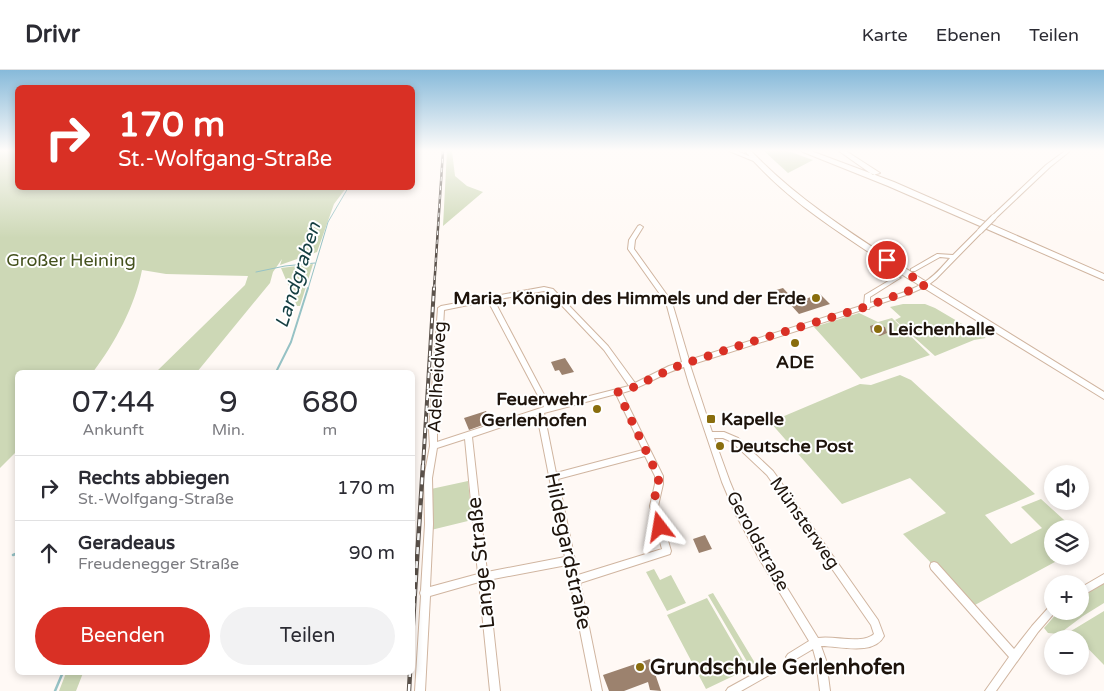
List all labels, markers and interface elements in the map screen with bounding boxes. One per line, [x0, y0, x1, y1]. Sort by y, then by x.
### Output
text: Drivr [25, 20, 80, 49]
text: Karte [862, 24, 908, 46]
text: Ebenen [936, 24, 1001, 46]
text: Teilen [1029, 24, 1079, 46]
text: 170 m [118, 104, 225, 146]
icon: right [35, 105, 100, 170]
text: St.-Wolfgang-Straße [118, 146, 332, 172]
water label: Landgraben [271, 219, 326, 330]
pin [866, 239, 908, 281]
icon: arrive [873, 246, 901, 274]
park label: Großer Heining [6, 249, 136, 271]
place label: Maria, Königin des Himmels und der Erde [453, 287, 806, 309]
marker: Maria, Königin des Himmels und der Erde [810, 292, 822, 304]
place label: Leichenhalle [888, 318, 995, 340]
street label: Adelheidweg [423, 321, 451, 433]
marker: Leichenhalle [872, 323, 884, 335]
marker: ADE [789, 337, 801, 349]
place label: ADE [776, 351, 814, 373]
text: 07:44 [72, 384, 155, 421]
text: 9 [219, 384, 238, 421]
text: 680 [302, 384, 358, 421]
place label: Feuerwehr Gerlenhofen [481, 388, 588, 431]
marker: Feuerwehr Gerlenhofen [591, 403, 603, 415]
place label: Kapelle [721, 408, 784, 430]
marker: Kapelle [705, 413, 717, 425]
text: Ankunft [83, 420, 144, 440]
text: Min. [212, 420, 245, 440]
text: m [323, 420, 337, 440]
place label: Deutsche Post [730, 435, 854, 457]
marker: Deutsche Post [714, 440, 726, 452]
map controls [1044, 465, 1089, 675]
button: sound [1044, 465, 1089, 510]
text: Rechts abbiegen [78, 467, 230, 489]
street label: Hildegardstraße [539, 470, 597, 632]
street label: Münsterweg [765, 473, 845, 573]
icon: right [35, 474, 63, 502]
text: 170 m [337, 477, 395, 499]
street label: Geroldstraße [722, 487, 794, 595]
text: St.-Wolfgang-Straße [78, 489, 234, 509]
street label: Lange Straße [462, 496, 500, 630]
position arrow [633, 500, 685, 552]
button: layers [1044, 520, 1089, 565]
text: Geradeaus [78, 532, 175, 554]
icon: ahead [35, 539, 63, 567]
text: 90 m [349, 542, 395, 564]
text: Freudenegger Straße [78, 554, 239, 574]
button: + [1044, 575, 1089, 620]
button: Beenden [35, 607, 210, 665]
button: Teilen [220, 607, 395, 665]
button: − [1044, 630, 1089, 675]
place label: Grundschule Gerlenhofen [650, 655, 905, 680]
marker: Grundschule Gerlenhofen [634, 661, 646, 673]

